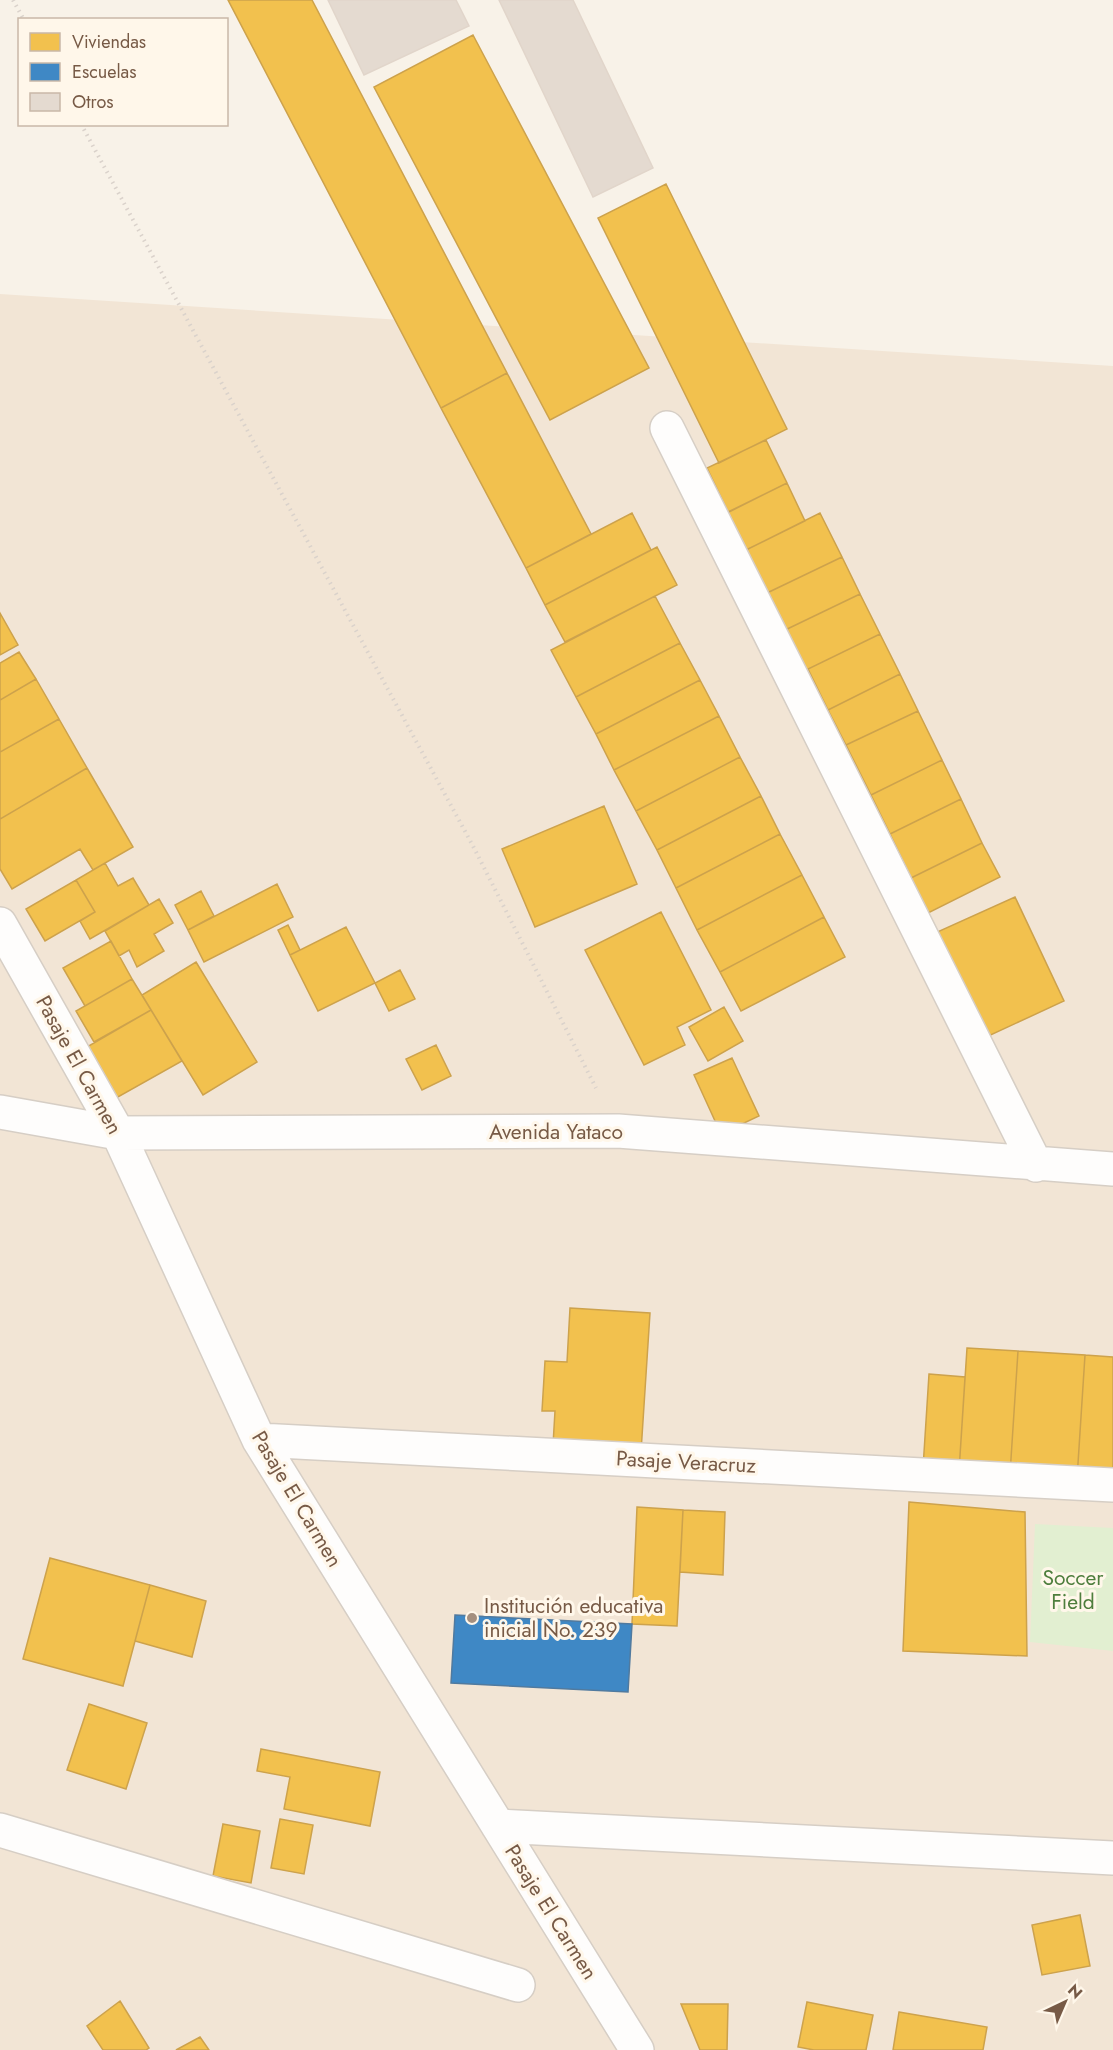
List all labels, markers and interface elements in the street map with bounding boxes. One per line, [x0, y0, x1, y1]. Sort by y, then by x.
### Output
legend [18, 18, 228, 126]
text: Viviendas [72, 29, 146, 55]
text: Escuelas [72, 59, 137, 85]
text: Otros [72, 89, 114, 115]
street label: Pasaje El Carmen [28, 990, 130, 1140]
street label: Avenida Yataco [489, 1117, 623, 1147]
street label: Pasaje El Carmen [244, 1425, 350, 1573]
street label: Pasaje Veracruz [615, 1443, 757, 1481]
park label: Soccer Field [1042, 1563, 1104, 1617]
place label: Institución educativa inicial No. 239 [484, 1591, 663, 1645]
marker: Institución educativa inicial No. 239 [465, 1611, 479, 1625]
street label: Pasaje El Carmen [497, 1839, 605, 1985]
north arrow [1035, 1972, 1095, 2032]
text: N [1063, 1979, 1088, 2004]

